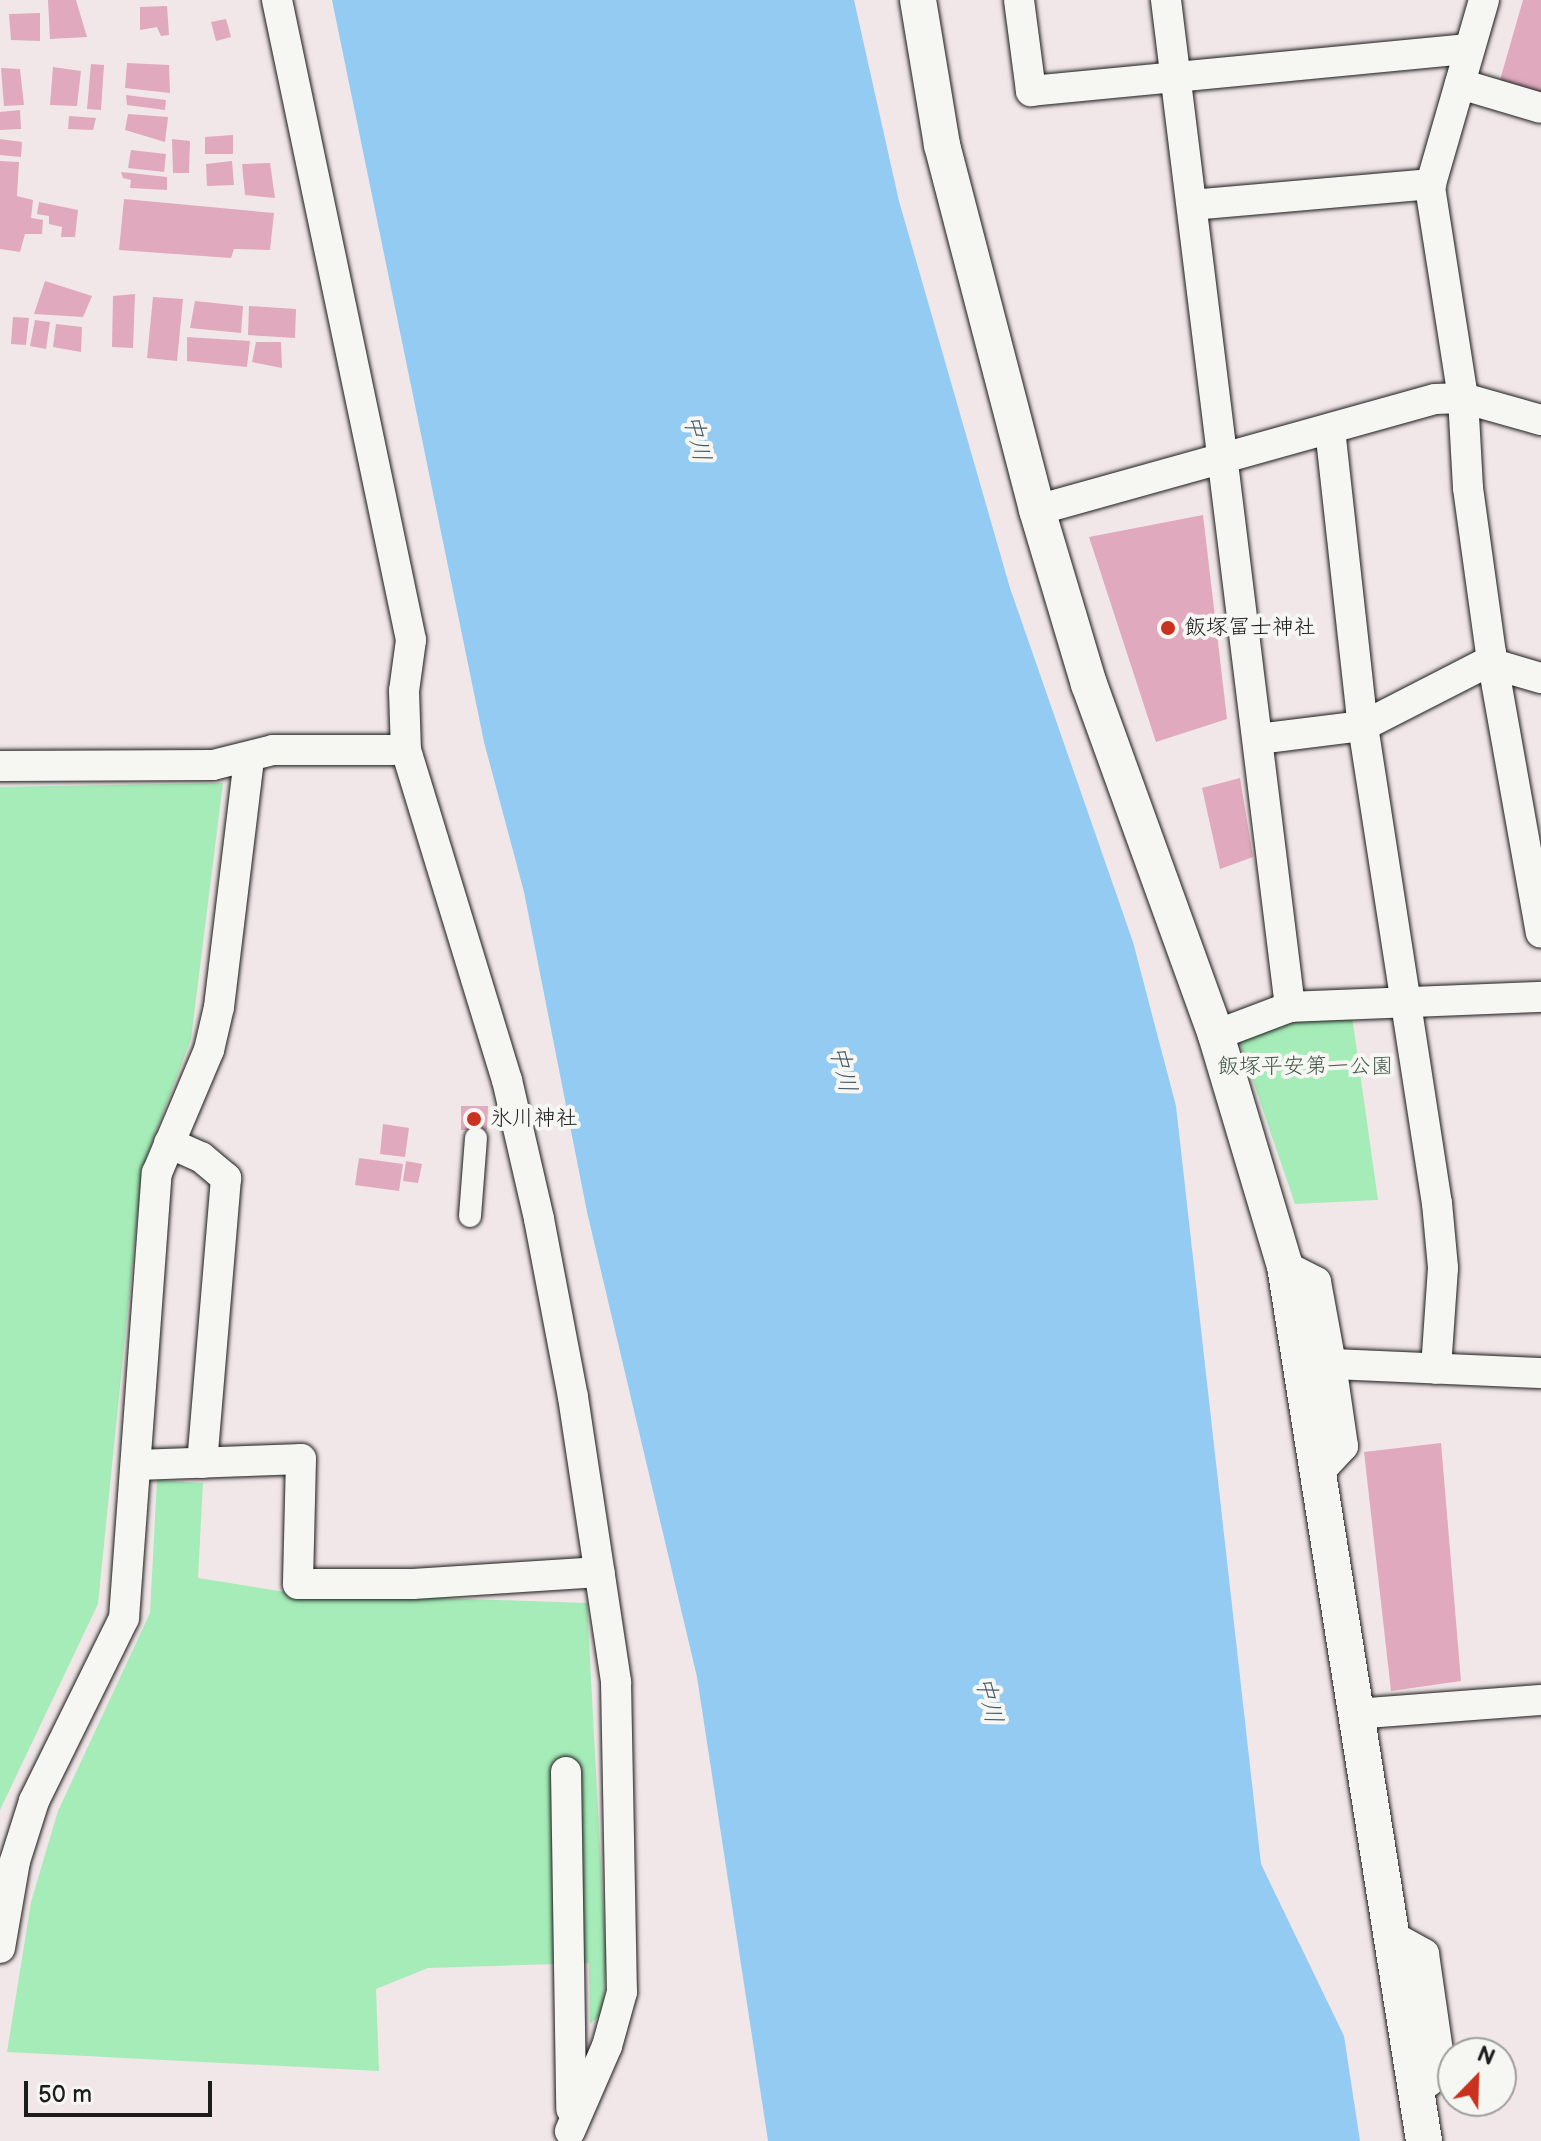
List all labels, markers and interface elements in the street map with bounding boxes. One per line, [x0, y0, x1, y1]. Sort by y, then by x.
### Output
water label: 中川 [678, 411, 716, 465]
place label: 飯塚冨士神社 [1184, 615, 1316, 641]
marker: 飯塚冨士神社 [1159, 619, 1177, 637]
water label: 中川 [824, 1042, 862, 1096]
park label: 飯塚平安第一公園 [1217, 1054, 1393, 1080]
place label: 氷川神社 [490, 1106, 578, 1132]
marker: 氷川神社 [465, 1110, 483, 1128]
water label: 中川 [970, 1673, 1008, 1727]
north arrow [1437, 2037, 1517, 2117]
text: N [1473, 2041, 1499, 2072]
scale bar [28, 2065, 216, 2115]
text: 50 m [38, 2080, 92, 2109]

